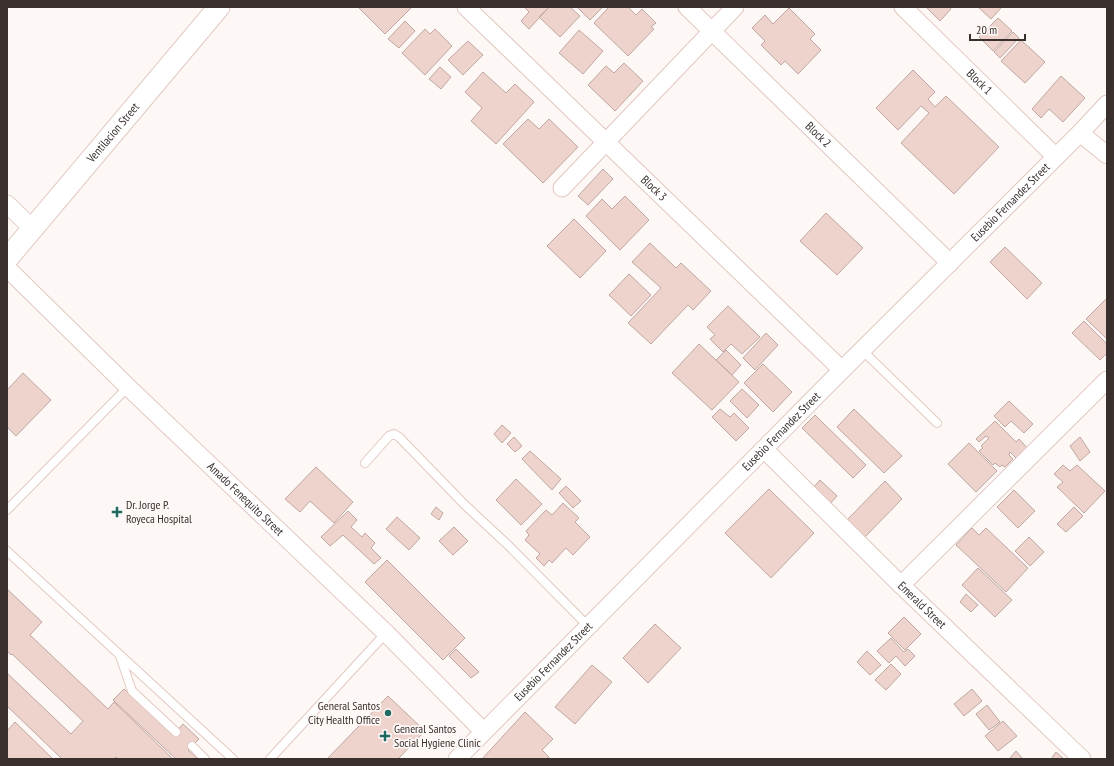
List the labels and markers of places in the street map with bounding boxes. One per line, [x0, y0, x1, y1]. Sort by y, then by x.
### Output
place label: Dr. Jorge P. Royeca Hospital [126, 497, 192, 526]
marker: Dr. Jorge P. Royeca Hospital [111, 506, 123, 518]
place label: General Santos City Health Office [308, 698, 380, 727]
marker: General Santos City Health Office [383, 708, 393, 718]
place label: General Santos Social Hygiene Clinic [394, 721, 482, 750]
marker: General Santos Social Hygiene Clinic [379, 730, 391, 742]

